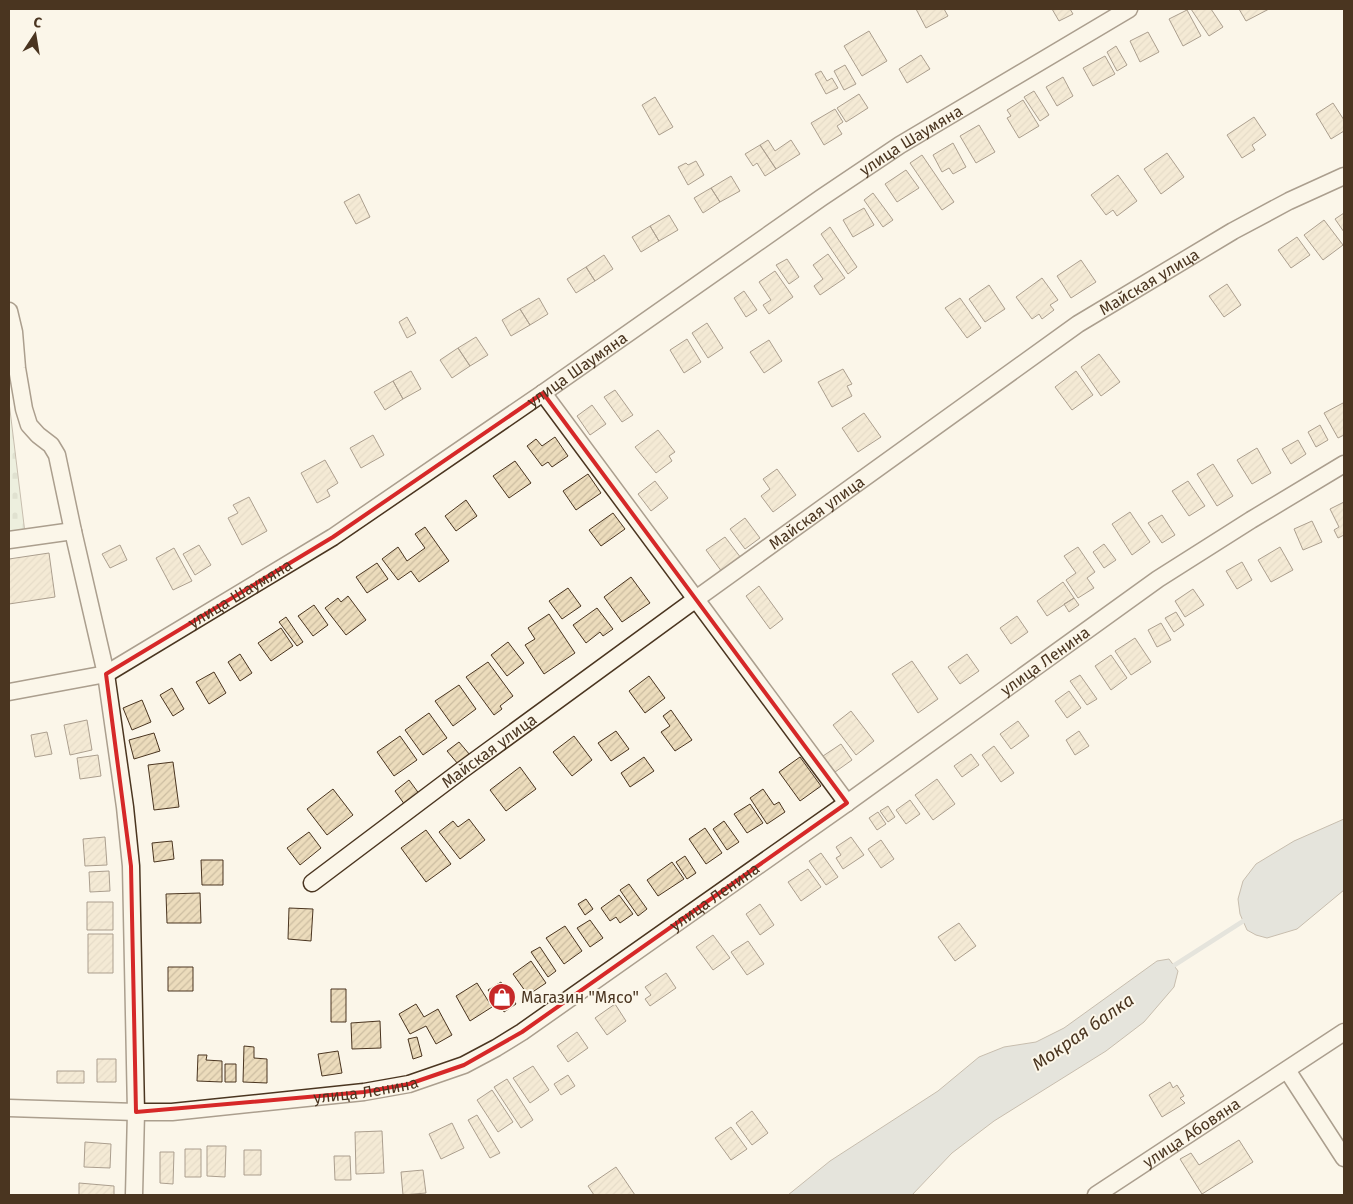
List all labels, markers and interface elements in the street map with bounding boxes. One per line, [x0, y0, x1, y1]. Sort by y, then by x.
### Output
north arrow [10, 10, 60, 60]
text: С [32, 14, 43, 32]
street label: улица Шаумяна [856, 101, 966, 179]
street label: Майская улица [1096, 245, 1202, 319]
street label: улица Шаумяна [524, 328, 631, 411]
street label: Майская улица [765, 472, 868, 553]
street label: улица Шаумяна [185, 555, 295, 632]
street label: улица Ленина [997, 622, 1093, 700]
street label: Майская улица [438, 710, 540, 792]
street label: улица Ленина [666, 859, 763, 935]
shop icon: Магазин "Мясо" [487, 982, 517, 1012]
place label: Магазин "Мясо" [521, 988, 639, 1007]
water label: Мокрая балка [1028, 989, 1138, 1075]
street label: улица Ленина [312, 1073, 421, 1107]
street label: улица Абовяна [1139, 1094, 1244, 1172]

